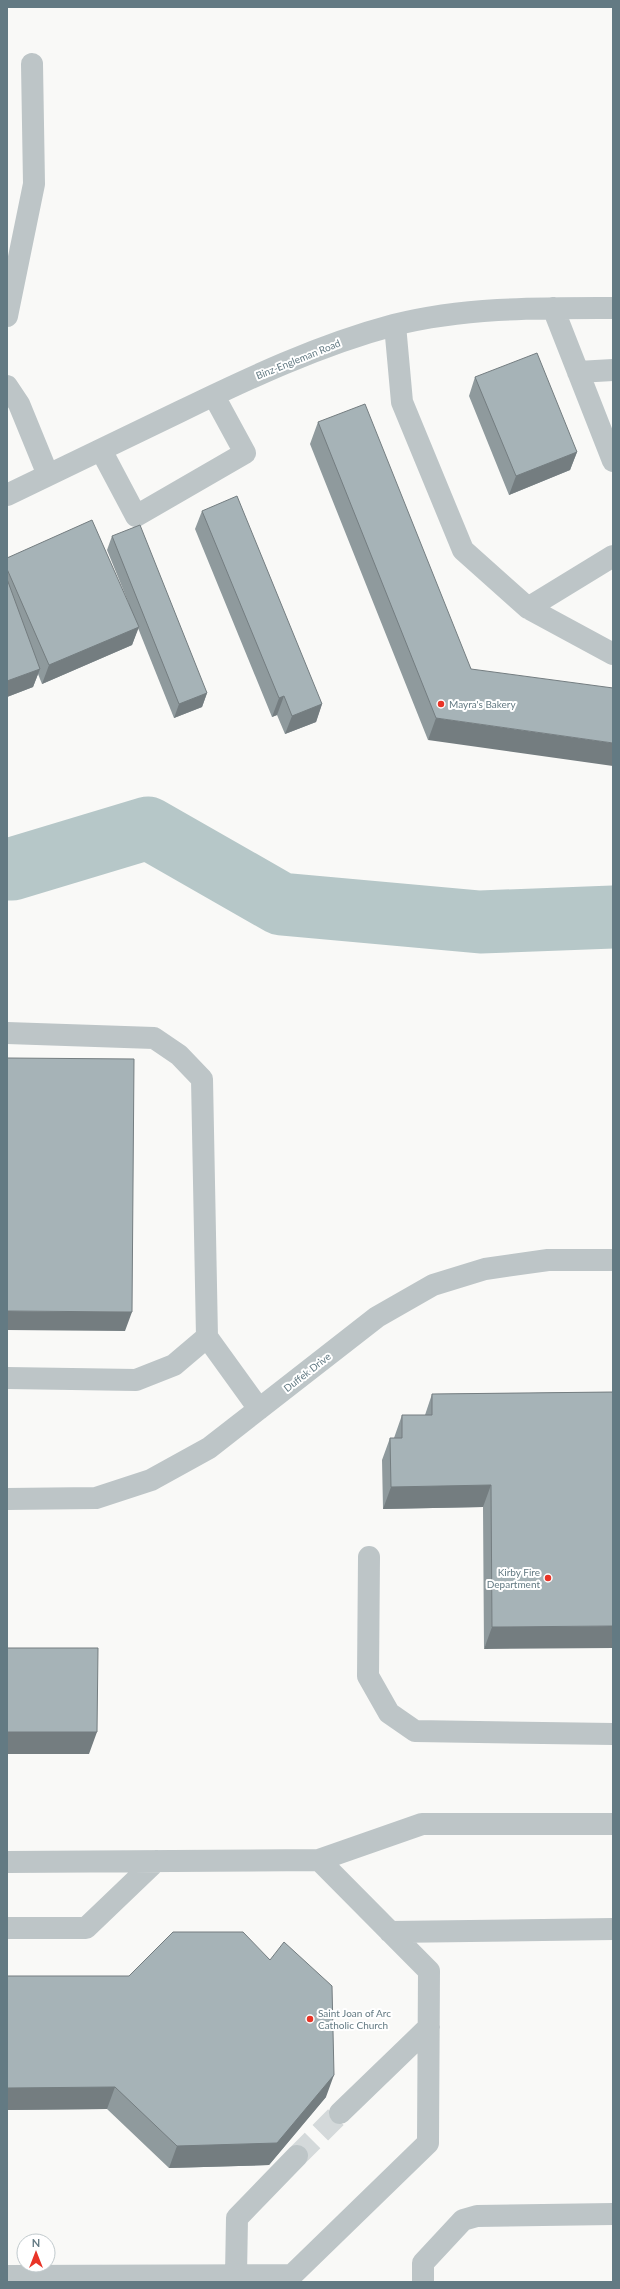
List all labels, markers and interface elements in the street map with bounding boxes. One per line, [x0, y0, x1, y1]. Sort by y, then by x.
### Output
street label: Binz-Engleman Road [254, 337, 342, 381]
place label: Mayra's Bakery [449, 698, 516, 710]
marker: Mayra's Bakery [436, 699, 446, 709]
street label: Duffek Drive [281, 1350, 333, 1394]
place label: Kirby Fire Department [487, 1566, 540, 1590]
marker: Kirby Fire Department [543, 1573, 553, 1583]
place label: Saint Joan of Arc Catholic Church [318, 2007, 391, 2031]
marker: Saint Joan of Arc Catholic Church [305, 2014, 315, 2024]
north arrow [16, 2233, 56, 2273]
text: N [32, 2236, 40, 2249]

